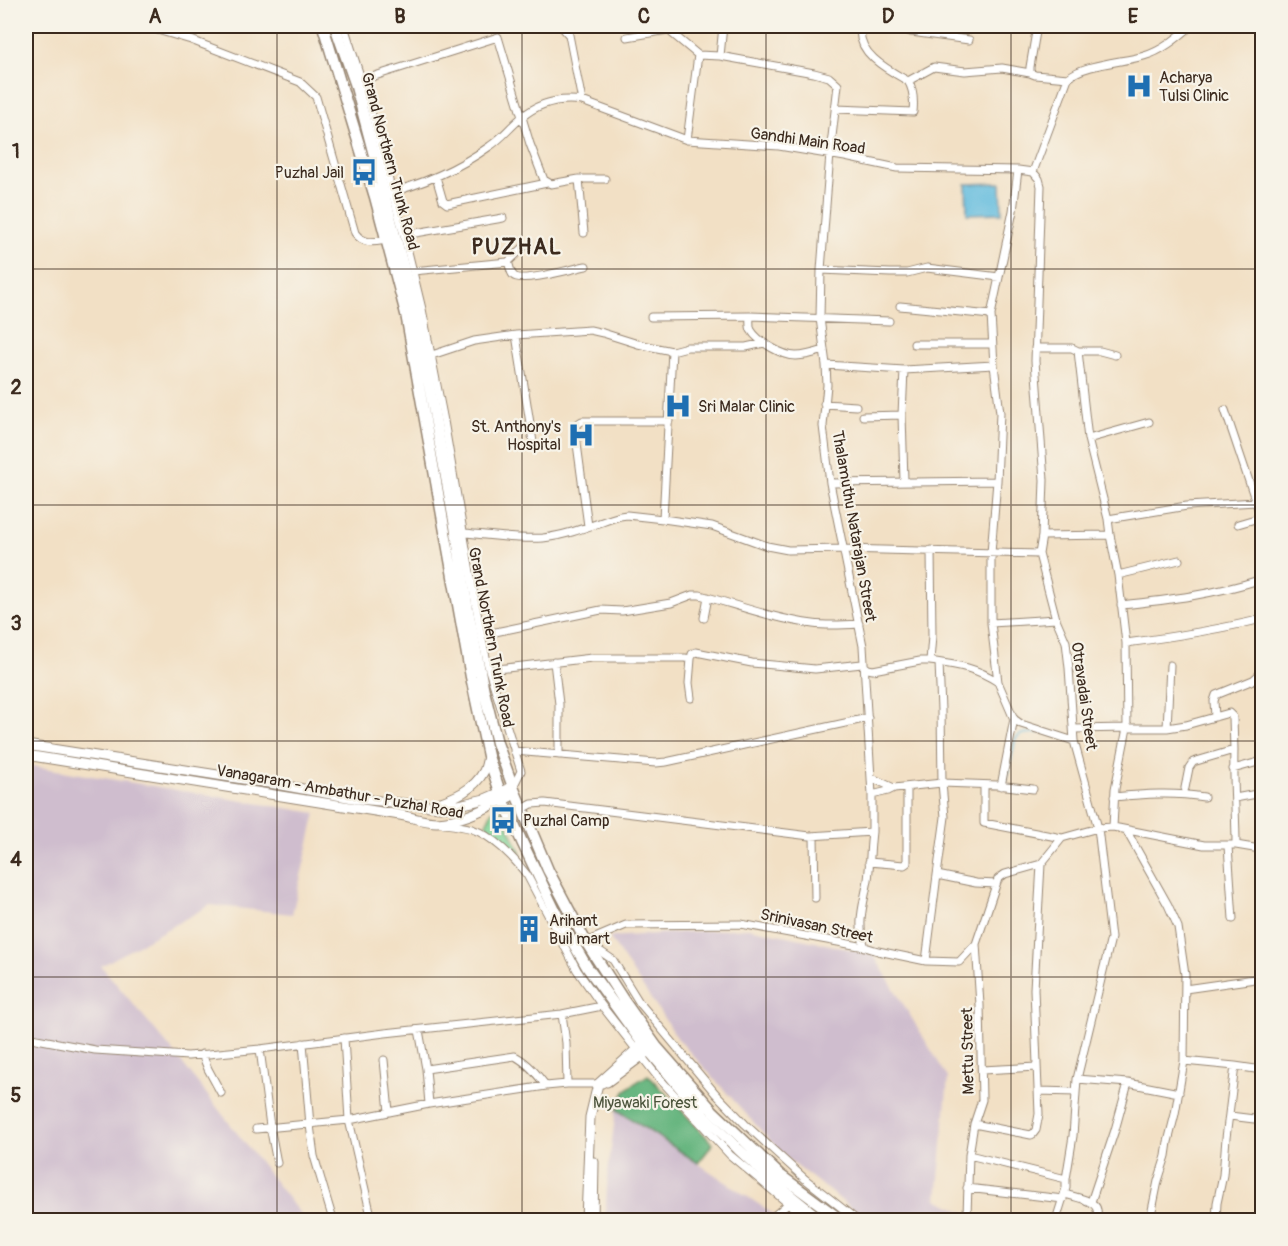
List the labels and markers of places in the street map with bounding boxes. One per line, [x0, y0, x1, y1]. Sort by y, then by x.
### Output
place label: Acharya Tulsi Clinic [1159, 68, 1229, 106]
hospital icon: Acharya Tulsi Clinic [1124, 71, 1154, 101]
bus stop icon: Puzhal Jail [349, 157, 379, 187]
place label: Puzhal Jail [275, 163, 344, 183]
hospital icon: Sri Malar Clinic [663, 391, 693, 421]
place label: Sri Malar Clinic [698, 397, 795, 417]
place label: St. Anthony's Hospital [471, 417, 561, 455]
hospital icon: St. Anthony's Hospital [566, 420, 596, 450]
bus stop icon: Puzhal Camp [488, 805, 518, 835]
place label: Puzhal Camp [523, 811, 610, 831]
place label: Arihant Buil mart [549, 911, 611, 949]
building icon: Arihant Buil mart [514, 914, 544, 944]

